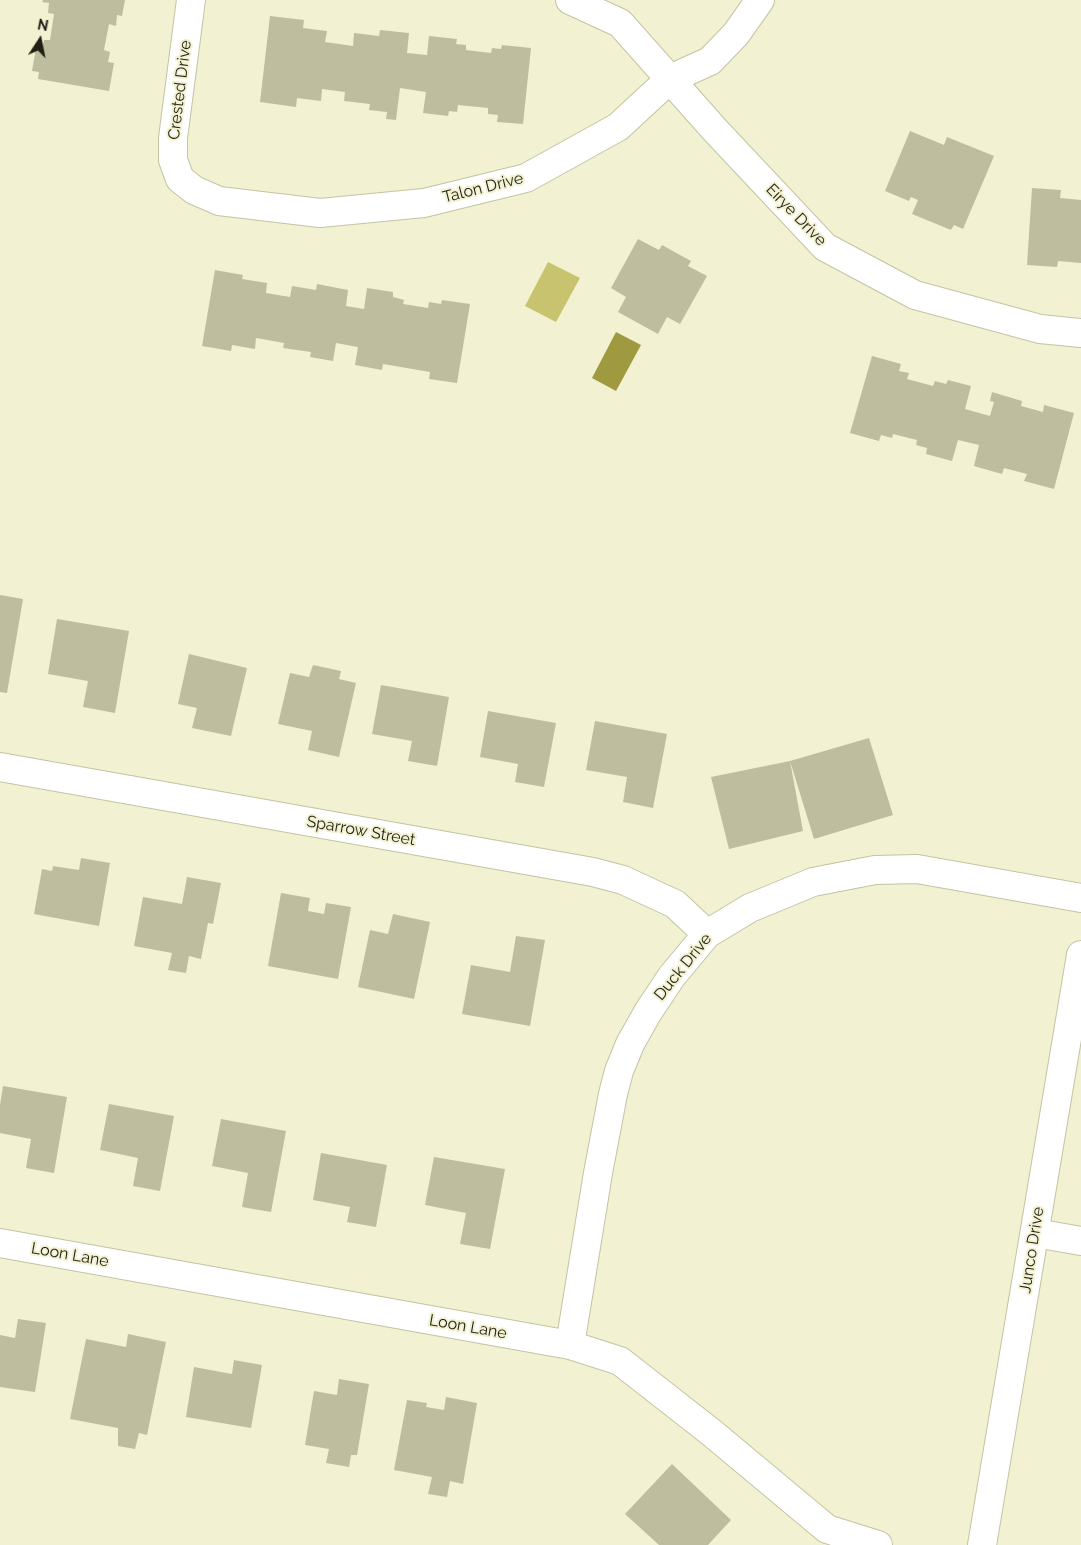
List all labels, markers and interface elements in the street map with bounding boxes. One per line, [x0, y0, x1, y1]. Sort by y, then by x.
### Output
north arrow [15, 15, 65, 65]
text: N [36, 16, 50, 34]
street label: Crested Drive [164, 39, 196, 141]
street label: Talon Drive [441, 169, 525, 207]
street label: Eirye Drive [762, 180, 830, 250]
street label: Sparrow Street [305, 812, 417, 850]
street label: Duck Drive [650, 930, 716, 1004]
street label: Junco Drive [1016, 1206, 1048, 1294]
street label: Loon Lane [30, 1239, 110, 1271]
street label: Loon Lane [428, 1311, 508, 1343]

